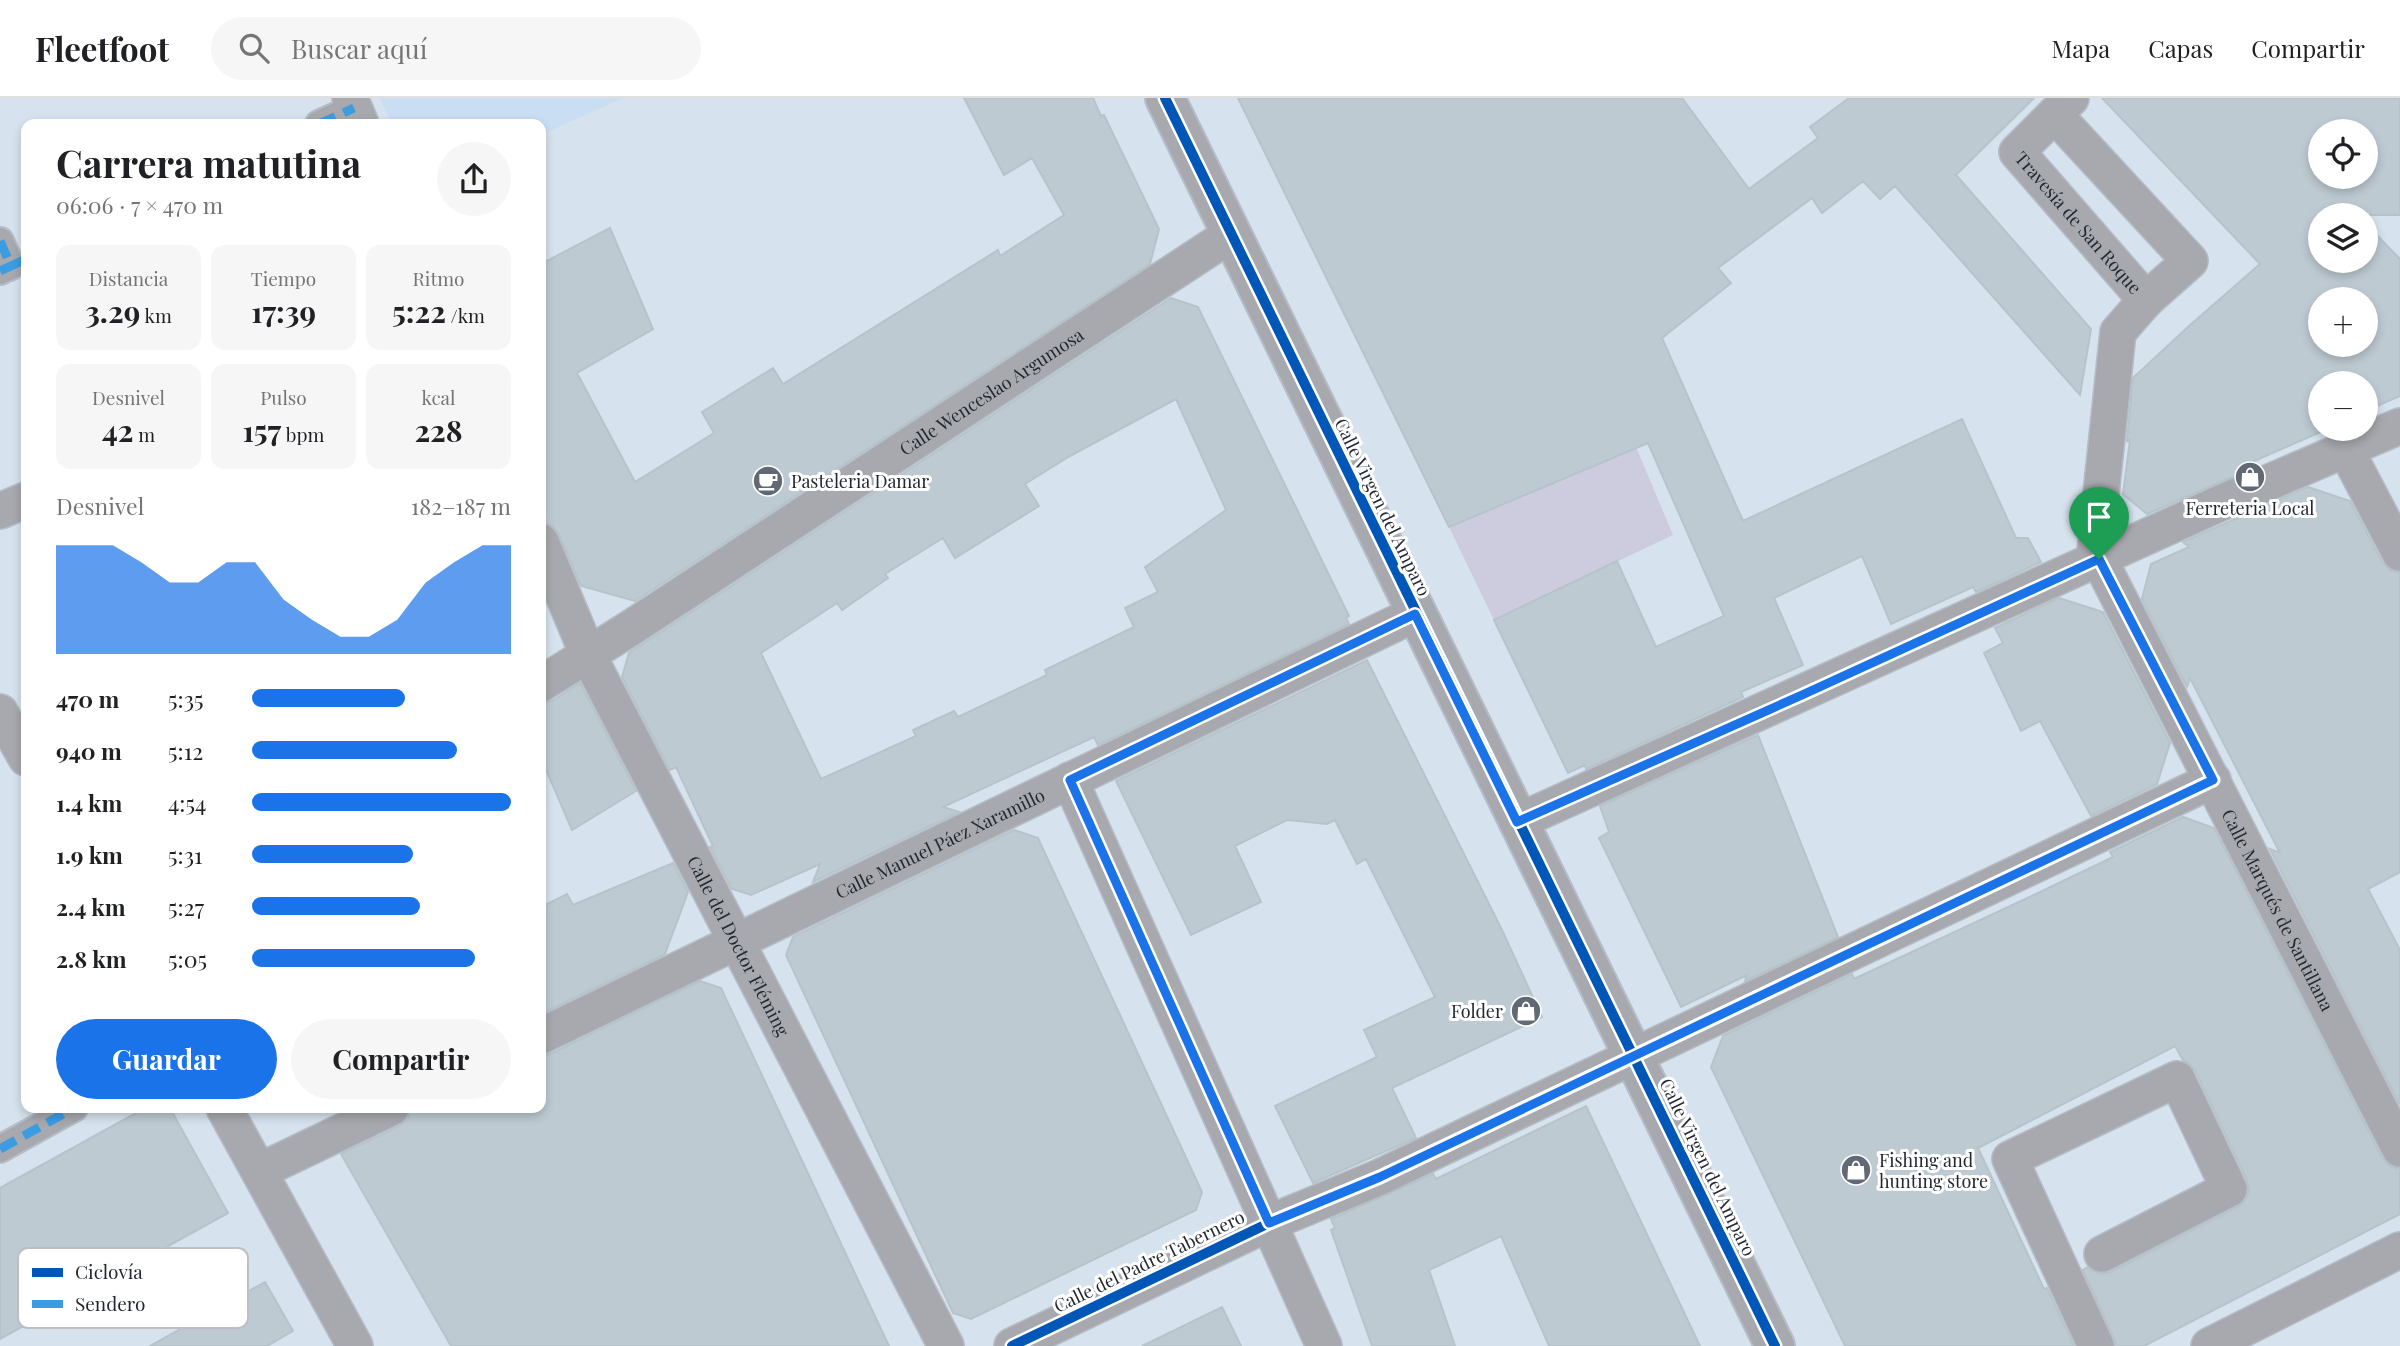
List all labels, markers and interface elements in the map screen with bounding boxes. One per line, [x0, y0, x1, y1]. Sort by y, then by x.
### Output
search box [211, 17, 701, 80]
text: Fleetfoot [35, 26, 169, 70]
icon: search [235, 29, 273, 67]
text: Buscar aquí [291, 31, 427, 66]
text: Mapa [2052, 32, 2110, 64]
text: Capas [2148, 32, 2213, 64]
text: Compartir [2251, 32, 2365, 64]
map controls [2308, 119, 2378, 441]
button: locate [2308, 119, 2378, 189]
text: Carrera matutina [56, 137, 361, 188]
button: share [437, 142, 511, 216]
street label: Travesía de San Roque [2010, 146, 2147, 299]
text: 06:06 · 7 × 470 m [56, 189, 223, 220]
button: layers [2308, 203, 2378, 273]
text: Distancia [89, 265, 168, 291]
text: Tiempo [251, 265, 316, 291]
text: Ritmo [413, 265, 464, 291]
button: + [2308, 287, 2378, 357]
text: 3.29 [85, 291, 140, 331]
text: 17:39 [251, 291, 316, 331]
text: 5:22 [392, 291, 446, 331]
text: km [140, 302, 172, 328]
text: /km [446, 302, 485, 328]
street label: Calle Wenceslao Argumosa [895, 322, 1088, 461]
button: − [2308, 371, 2378, 441]
text: Desnivel [92, 384, 165, 410]
text: Pulso [260, 384, 307, 410]
text: kcal [421, 384, 456, 410]
text: 42 [102, 410, 133, 450]
text: 157 [243, 410, 281, 450]
text: 228 [414, 410, 463, 450]
street label: Calle Virgen del Amparo [1329, 414, 1437, 600]
text: m [133, 421, 155, 447]
text: bpm [281, 421, 324, 447]
shop icon: Ferreteria Local [2233, 460, 2267, 494]
cafe icon: Pasteleria Damar [751, 464, 785, 498]
place label: Pasteleria Damar [791, 469, 929, 493]
pin [2069, 487, 2129, 559]
text: Desnivel [56, 490, 144, 521]
text: 182–187 m [411, 490, 511, 521]
place label: Ferreteria Local [2186, 496, 2315, 520]
icon: arrive [2080, 498, 2118, 536]
text: 470 m [56, 683, 119, 714]
text: 5:35 [168, 683, 204, 714]
text: 940 m [56, 735, 122, 766]
text: 5:12 [168, 735, 203, 766]
street label: Calle Manuel Páez Xaramillo [831, 783, 1049, 904]
text: 1.4 km [56, 787, 122, 818]
text: 4:54 [168, 787, 206, 818]
street label: Calle Marqués de Santillana [2217, 805, 2340, 1015]
text: 1.9 km [56, 839, 123, 870]
text: 5:31 [168, 839, 203, 870]
street label: Calle del Doctor Fléming [682, 852, 796, 1041]
text: 2.4 km [56, 891, 126, 922]
text: 5:27 [168, 891, 204, 922]
text: 2.8 km [56, 943, 127, 974]
text: 5:05 [168, 943, 207, 974]
shop icon: Folder [1509, 994, 1543, 1028]
place label: Folder [1451, 999, 1503, 1023]
button: Guardar [56, 1019, 277, 1099]
button: Compartir [291, 1019, 511, 1099]
street label: Calle Virgen del Amparo [1654, 1074, 1762, 1260]
place label: Fishing and hunting store [1879, 1148, 1988, 1193]
shop icon: Fishing and hunting store [1839, 1153, 1873, 1187]
street label: Calle del Padre Tabernero [1050, 1204, 1248, 1318]
legend [18, 1248, 248, 1328]
text: Ciclovía [75, 1258, 143, 1284]
text: Sendero [75, 1290, 145, 1316]

